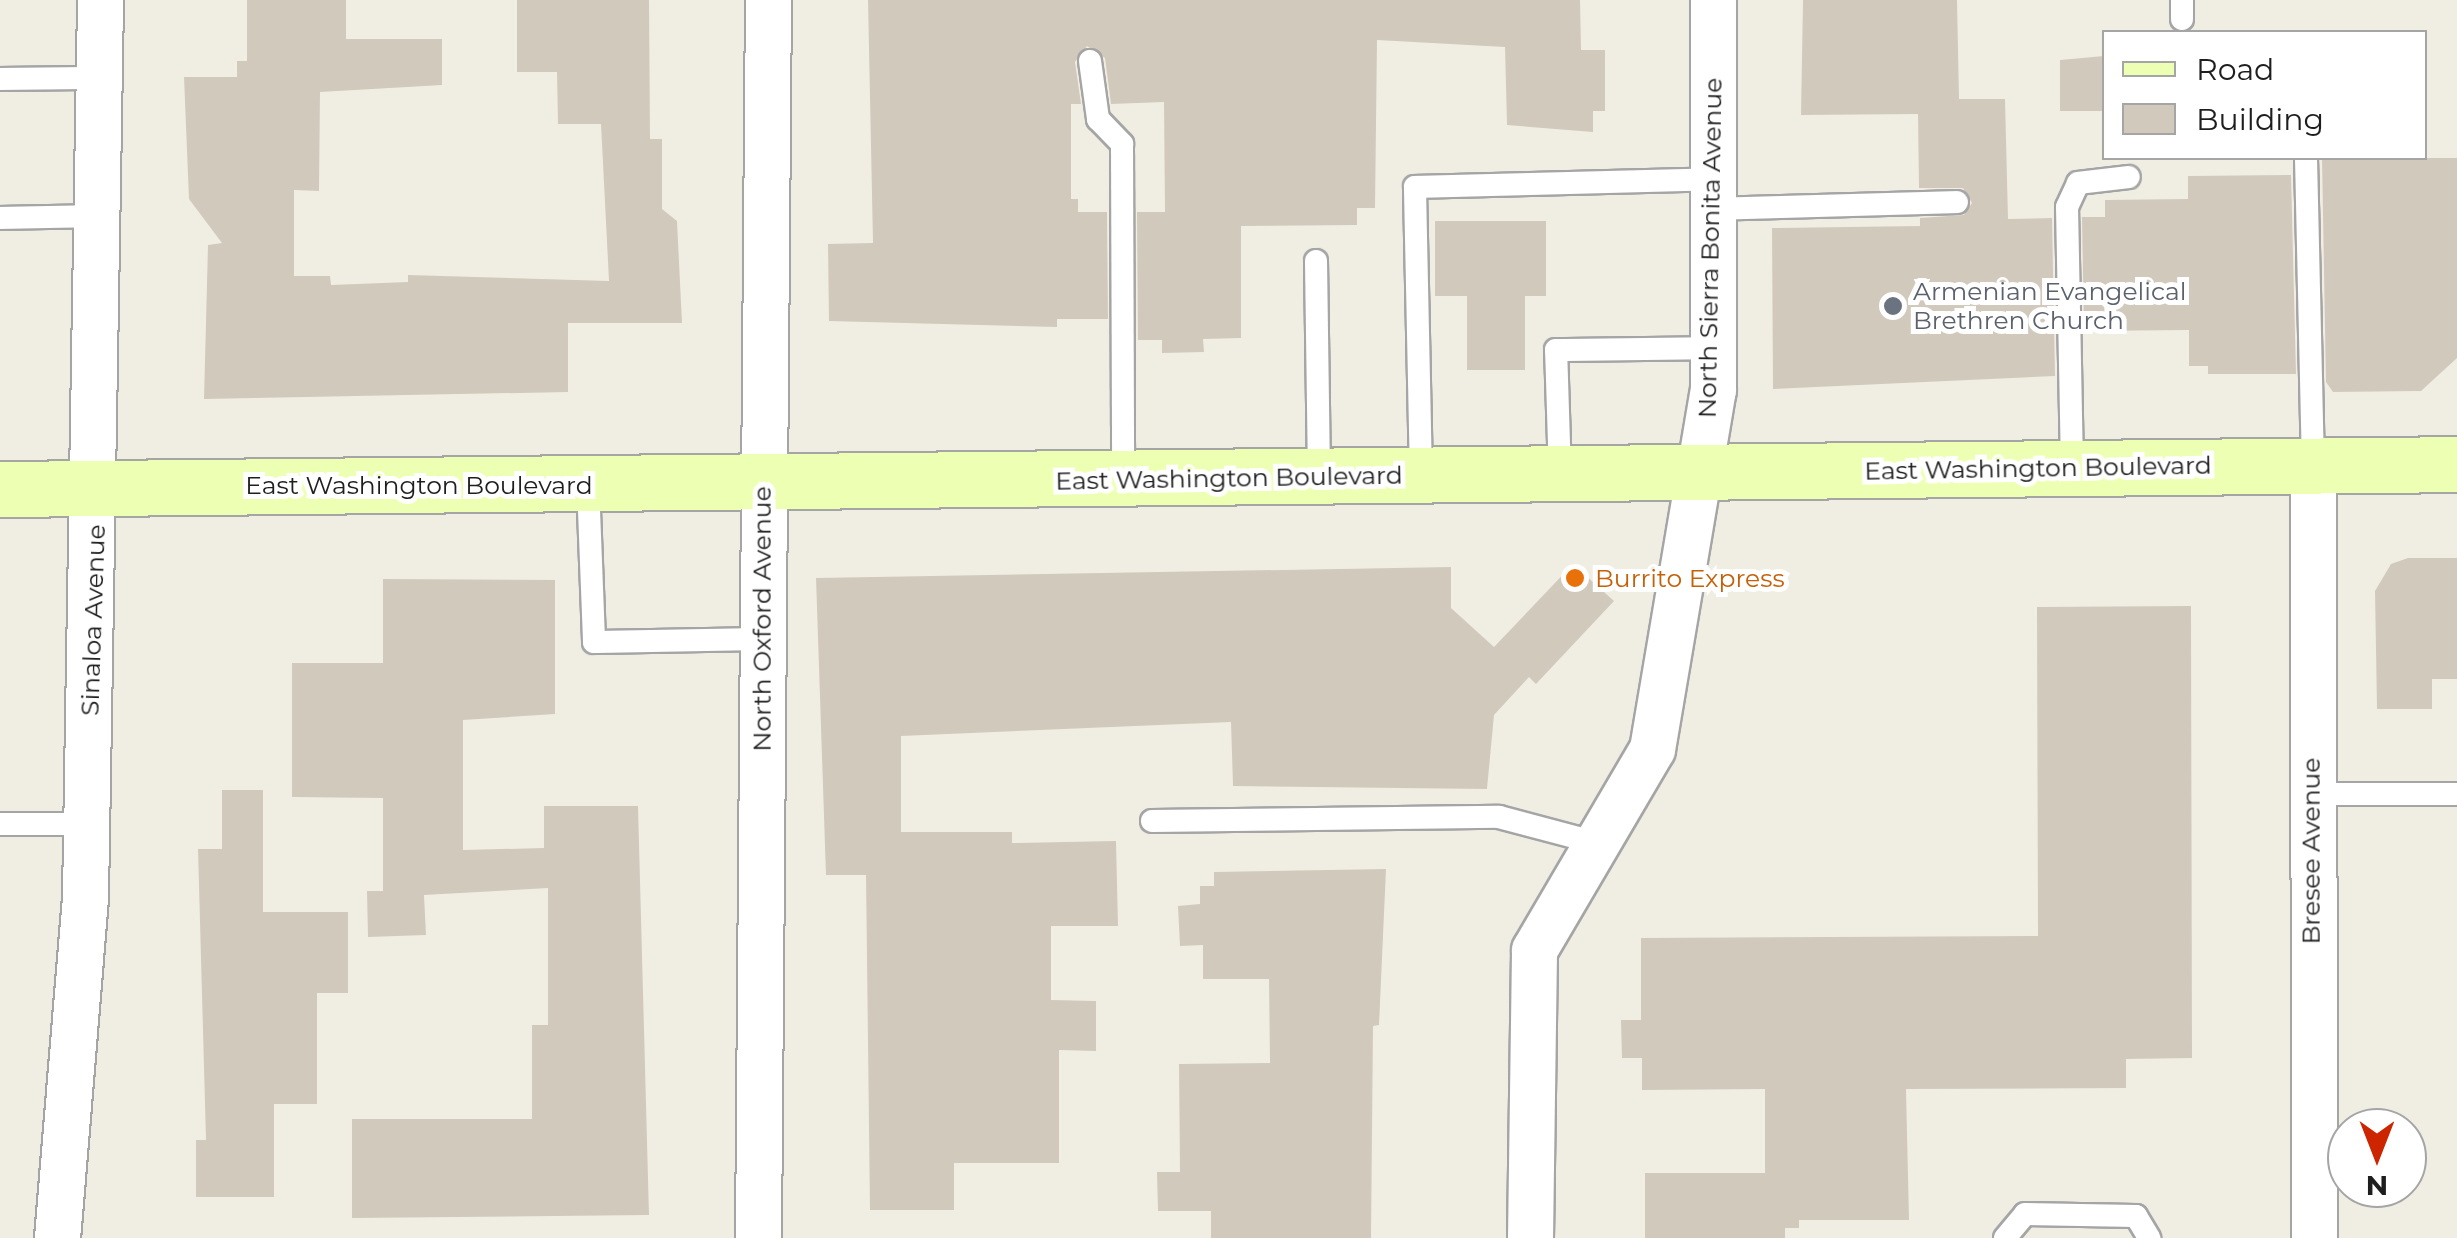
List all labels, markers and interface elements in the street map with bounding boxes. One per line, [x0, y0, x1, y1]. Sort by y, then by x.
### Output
legend [2102, 30, 2427, 160]
text: Road [2196, 51, 2274, 88]
street label: North Sierra Bonita Avenue [1692, 77, 1728, 419]
text: Building [2196, 101, 2324, 138]
place label: Armenian Evangelical Brethren Church [1913, 277, 2187, 336]
marker: Armenian Evangelical Brethren Church [1882, 295, 1904, 317]
street label: East Washington Boulevard [1864, 450, 2212, 486]
street label: East Washington Boulevard [1055, 460, 1403, 496]
street label: East Washington Boulevard [245, 470, 593, 500]
street label: North Oxford Avenue [747, 486, 777, 752]
street label: Sinaloa Avenue [75, 524, 111, 716]
place label: Burrito Express [1595, 563, 1785, 593]
marker: Burrito Express [1564, 567, 1586, 589]
street label: Bresee Avenue [2296, 758, 2326, 944]
north arrow [2327, 1108, 2427, 1208]
text: N [2366, 1169, 2388, 1203]

